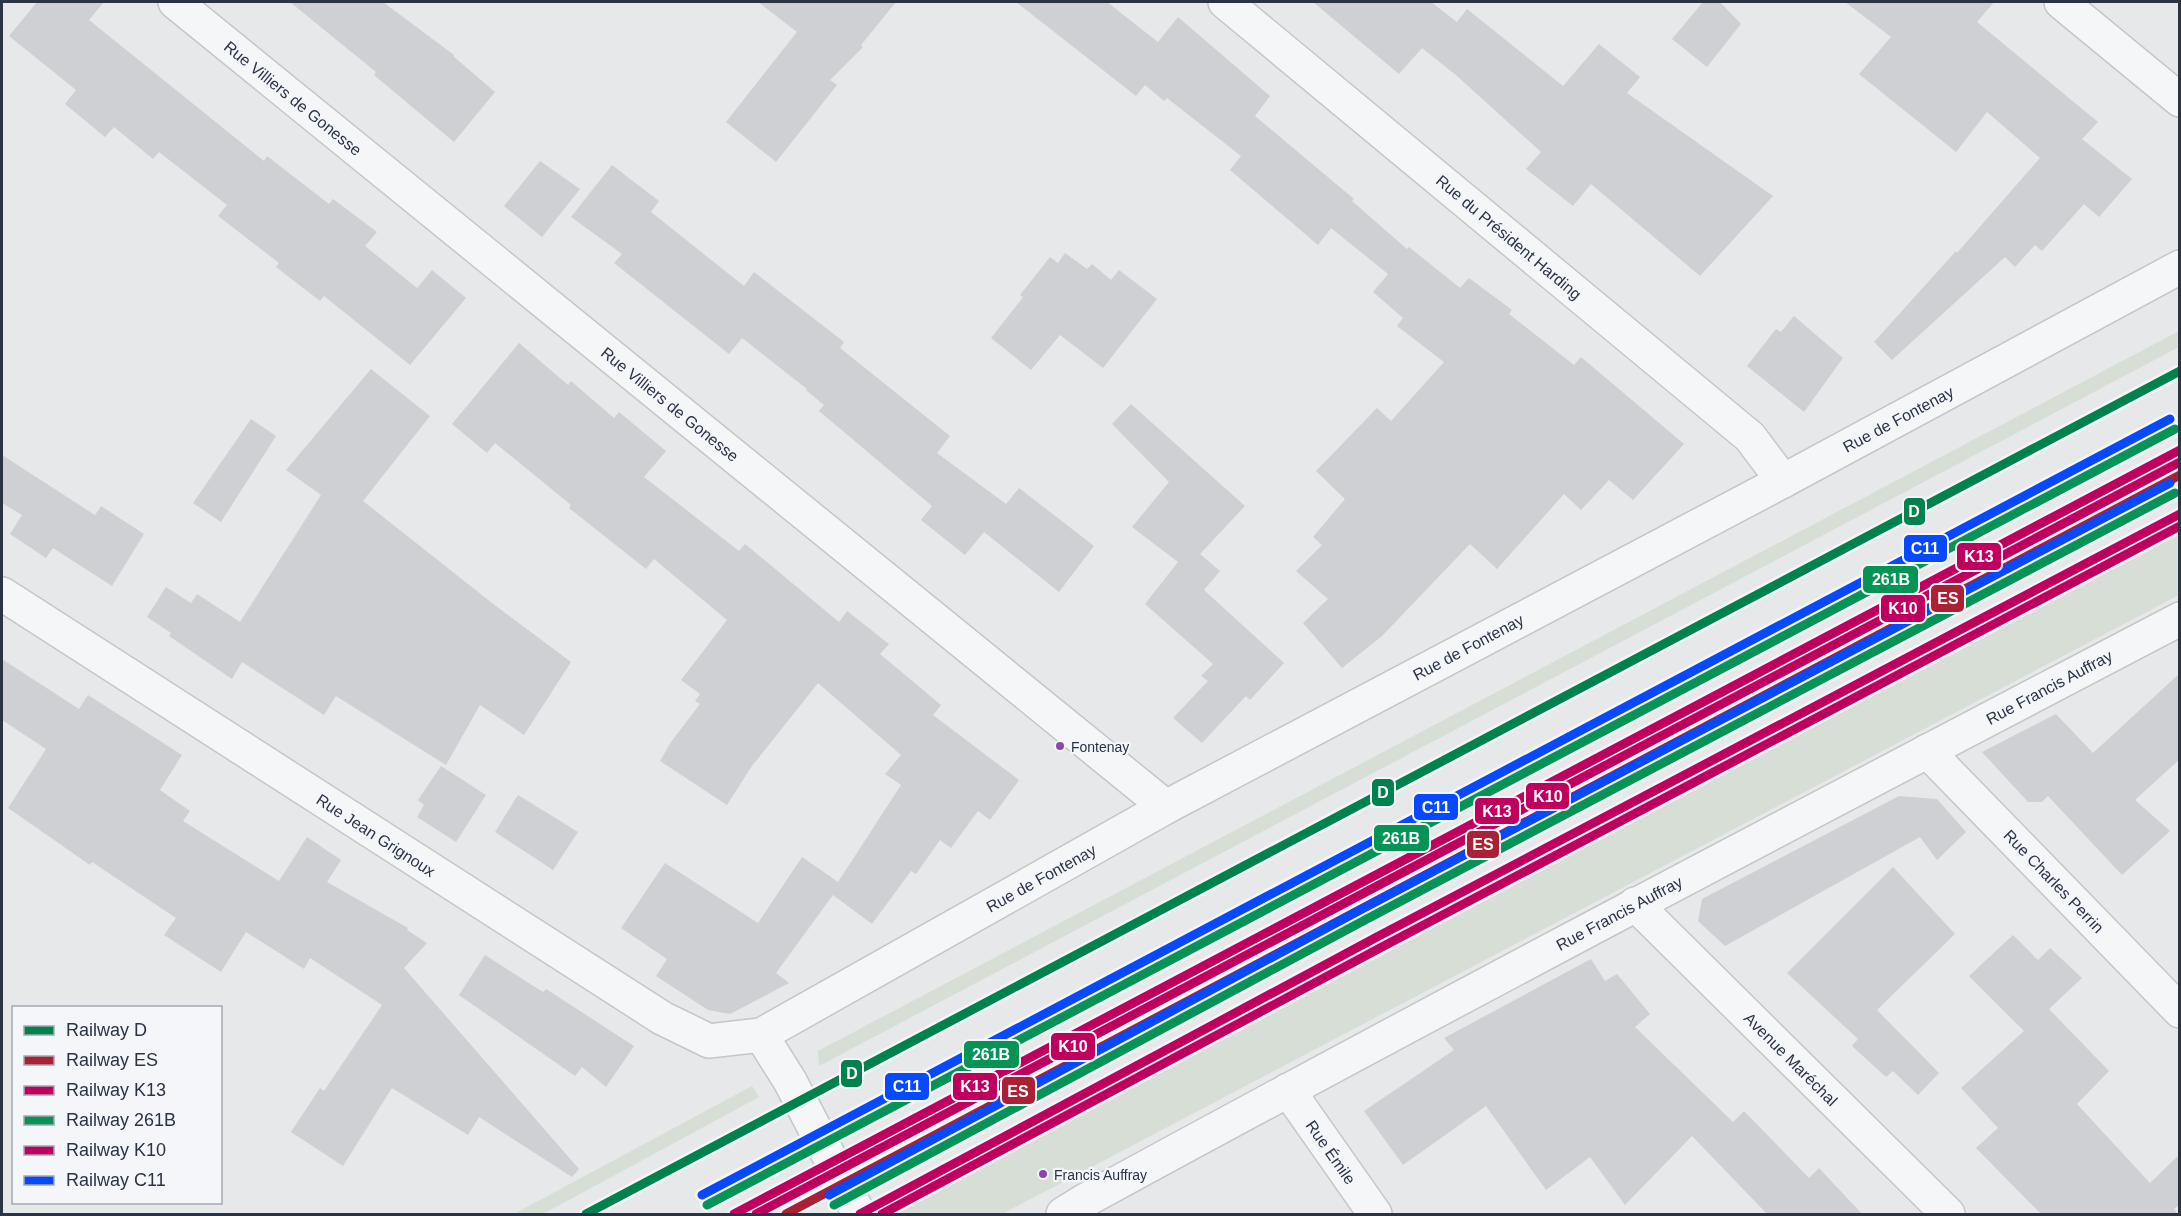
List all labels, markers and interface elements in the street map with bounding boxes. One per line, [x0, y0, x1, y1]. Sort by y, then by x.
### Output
street label: Rue Villiers de Gonesse [221, 38, 365, 159]
street label: Rue du Président Harding [1433, 172, 1585, 303]
street label: Rue Villiers de Gonesse [598, 344, 742, 465]
street label: Rue de Fontenay [1840, 383, 1956, 456]
line badge: D [1903, 497, 1926, 526]
text: D [1908, 503, 1920, 520]
line badge: C11 [1903, 534, 1948, 563]
text: C11 [1911, 540, 1939, 557]
line badge: K13 [1956, 542, 2002, 571]
text: K13 [1964, 548, 1994, 565]
line badge: 261B [1862, 565, 1919, 594]
text: 261B [1872, 571, 1910, 588]
line badge: ES [1930, 584, 1965, 613]
text: ES [1937, 590, 1959, 607]
line badge: K10 [1880, 594, 1926, 623]
text: K10 [1888, 600, 1918, 617]
street label: Rue de Fontenay [1410, 611, 1526, 684]
street label: Rue Francis Auffray [1983, 647, 2115, 728]
place label: Fontenay [1071, 739, 1129, 755]
marker: Fontenay [1054, 740, 1066, 752]
line badge: D [1371, 778, 1395, 807]
line badge: K10 [1525, 782, 1570, 810]
text: D [1377, 784, 1389, 801]
text: K10 [1533, 788, 1563, 805]
street label: Rue Jean Grignoux [313, 791, 438, 880]
line badge: C11 [1413, 793, 1459, 821]
line badge: K13 [1474, 797, 1520, 825]
text: C11 [1422, 799, 1450, 816]
text: K13 [1482, 803, 1512, 820]
line badge: 261B [1373, 824, 1430, 852]
street label: Rue Charles Perrin [2000, 827, 2107, 936]
text: 261B [1382, 830, 1420, 847]
line badge: ES [1466, 830, 1500, 859]
text: ES [1472, 836, 1494, 853]
street label: Rue de Fontenay [983, 841, 1099, 916]
street label: Rue Francis Auffray [1553, 873, 1685, 954]
legend [12, 1006, 222, 1204]
street label: Avenue Maréchal [1741, 1009, 1841, 1109]
text: Railway D [66, 1020, 147, 1040]
line badge: K10 [1050, 1032, 1096, 1061]
text: K10 [1058, 1038, 1088, 1055]
line badge: 261B [963, 1040, 1020, 1069]
text: 261B [972, 1046, 1010, 1063]
text: Railway ES [66, 1050, 158, 1070]
line badge: D [840, 1059, 863, 1088]
text: D [846, 1065, 858, 1082]
line badge: C11 [884, 1072, 930, 1101]
line badge: K13 [952, 1072, 998, 1101]
line badge: ES [1001, 1076, 1036, 1105]
text: C11 [893, 1078, 921, 1095]
text: K13 [960, 1078, 990, 1095]
text: Railway K13 [66, 1080, 166, 1100]
text: ES [1007, 1083, 1029, 1100]
text: Railway 261B [66, 1110, 176, 1130]
street label: Rue Émile [1302, 1117, 1360, 1187]
text: Railway K10 [66, 1140, 166, 1160]
place label: Francis Auffray [1054, 1167, 1147, 1183]
marker: Francis Auffray [1037, 1168, 1049, 1180]
text: Railway C11 [66, 1170, 166, 1190]

